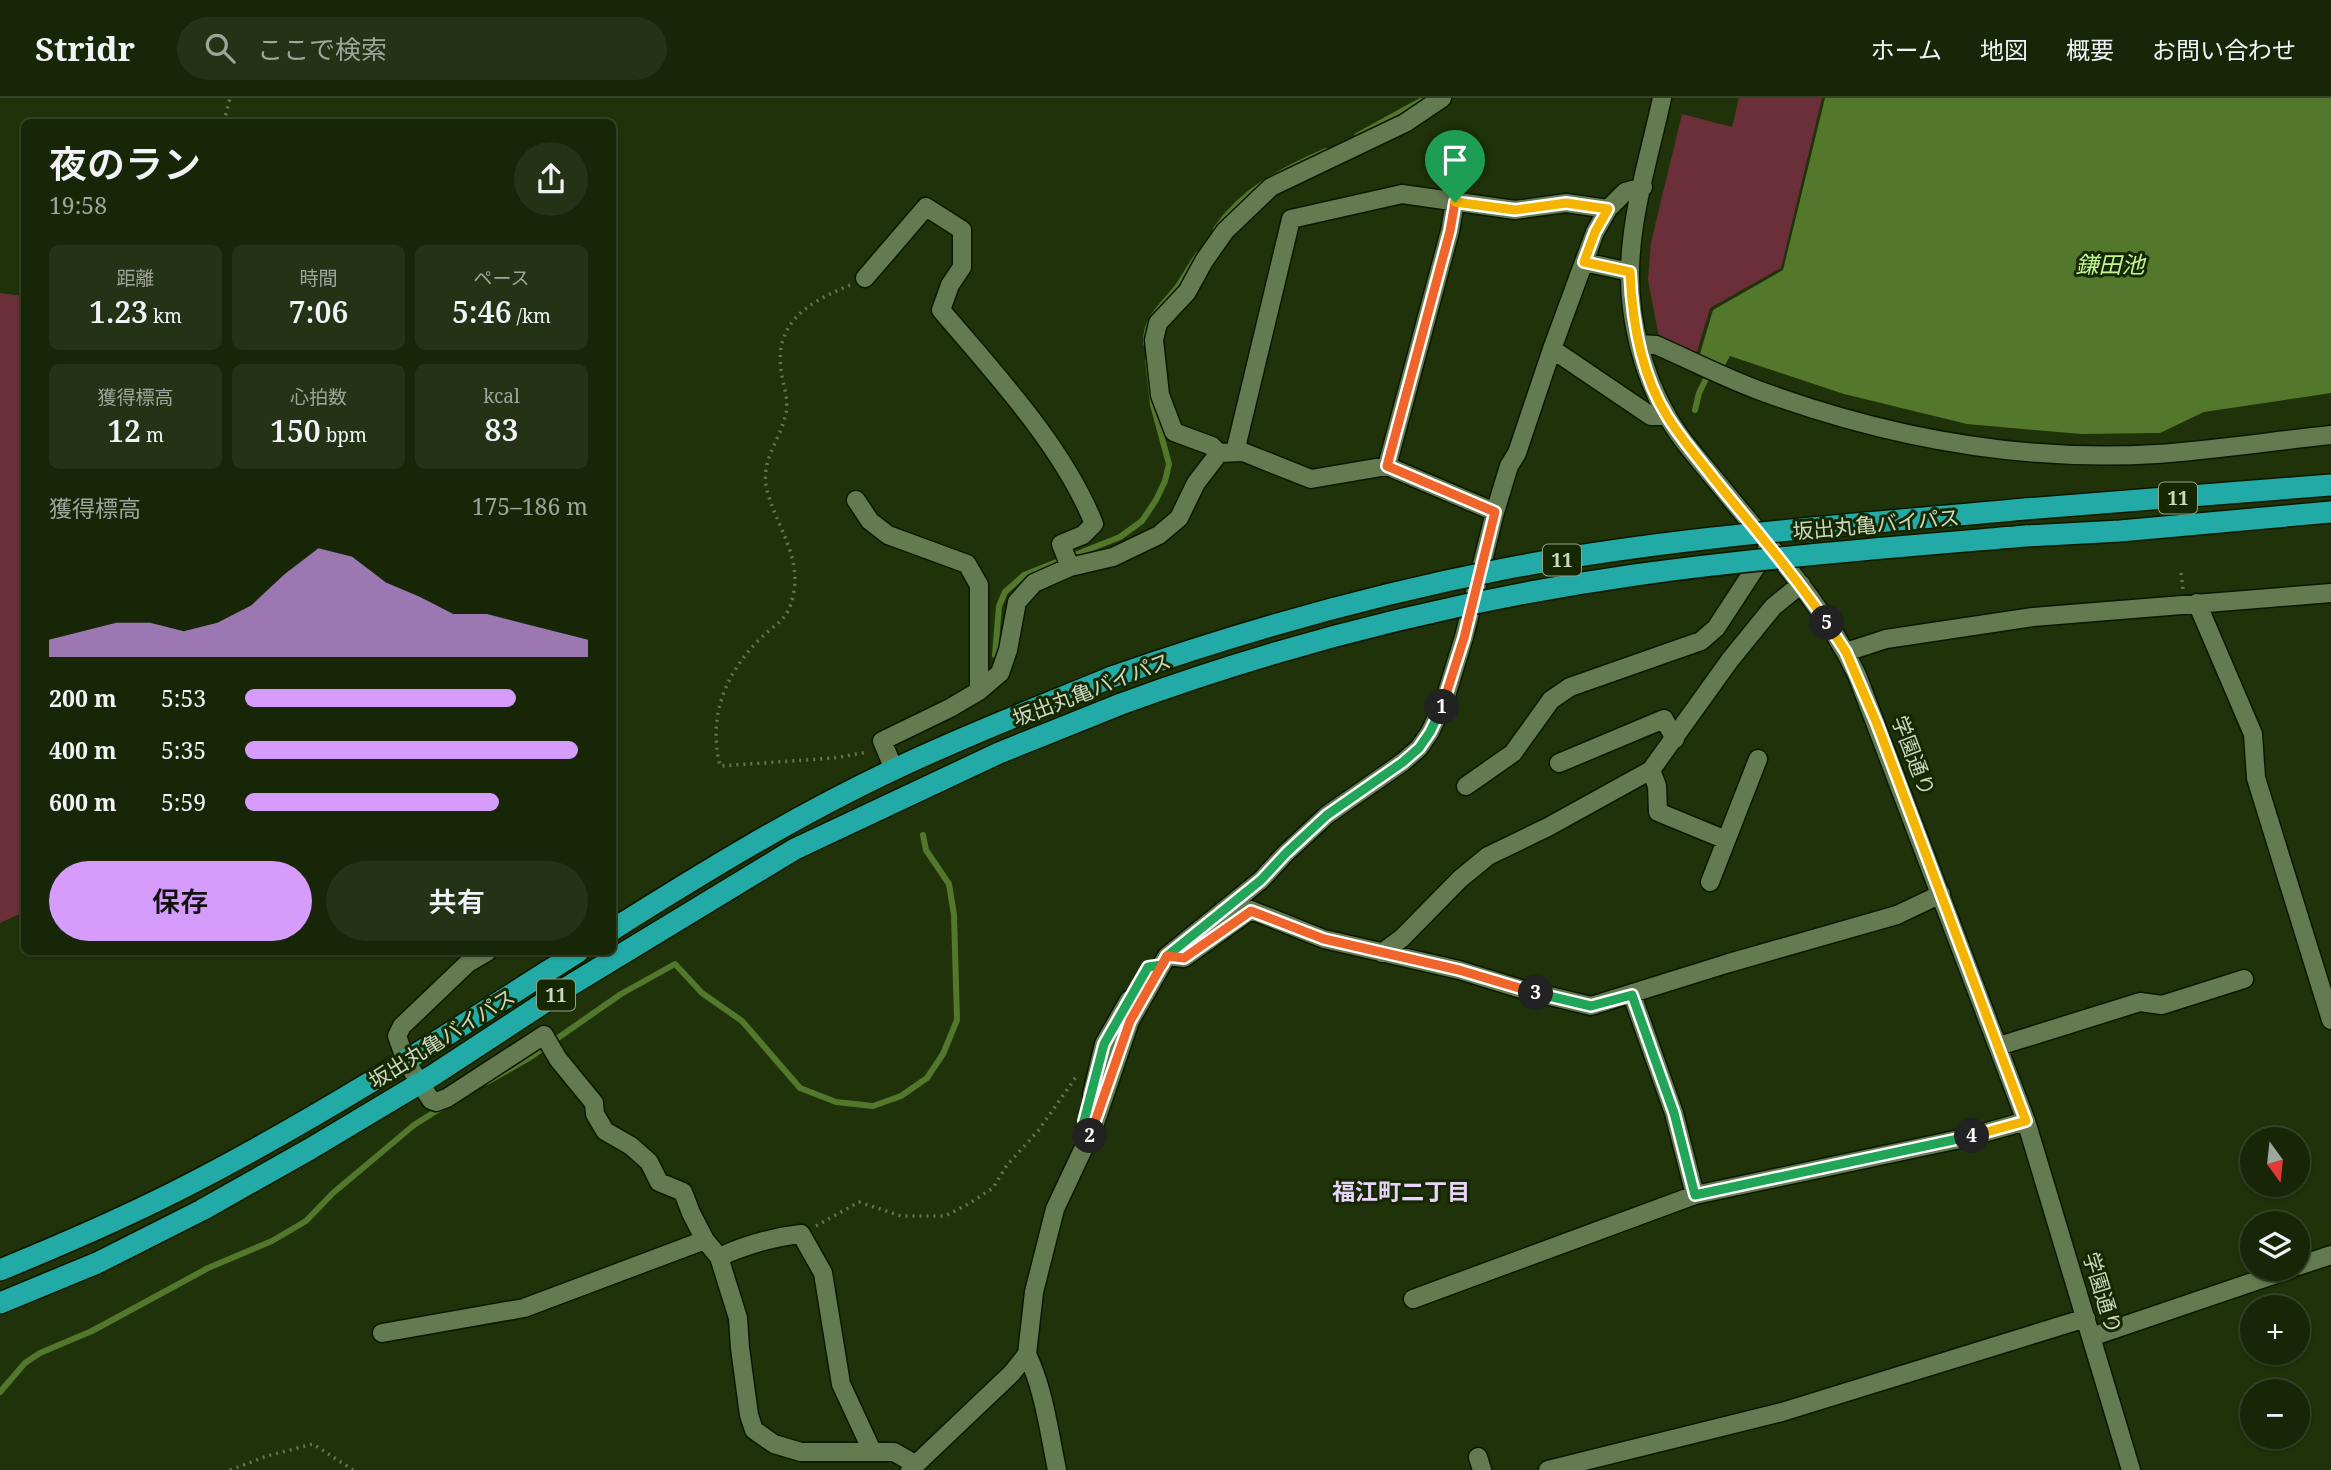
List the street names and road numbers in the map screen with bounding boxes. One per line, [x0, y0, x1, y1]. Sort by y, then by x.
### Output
road number: 11 [2159, 482, 2197, 514]
street label: 坂出丸亀バイパス [1791, 503, 1961, 545]
road number: 11 [1543, 544, 1581, 575]
street label: 坂出丸亀バイパス [1008, 646, 1175, 732]
street label: 学園通り [1886, 711, 1942, 800]
road number: 11 [537, 980, 575, 1010]
street label: 坂出丸亀バイパス [363, 982, 520, 1094]
street label: 学園通り [2077, 1248, 2129, 1337]

